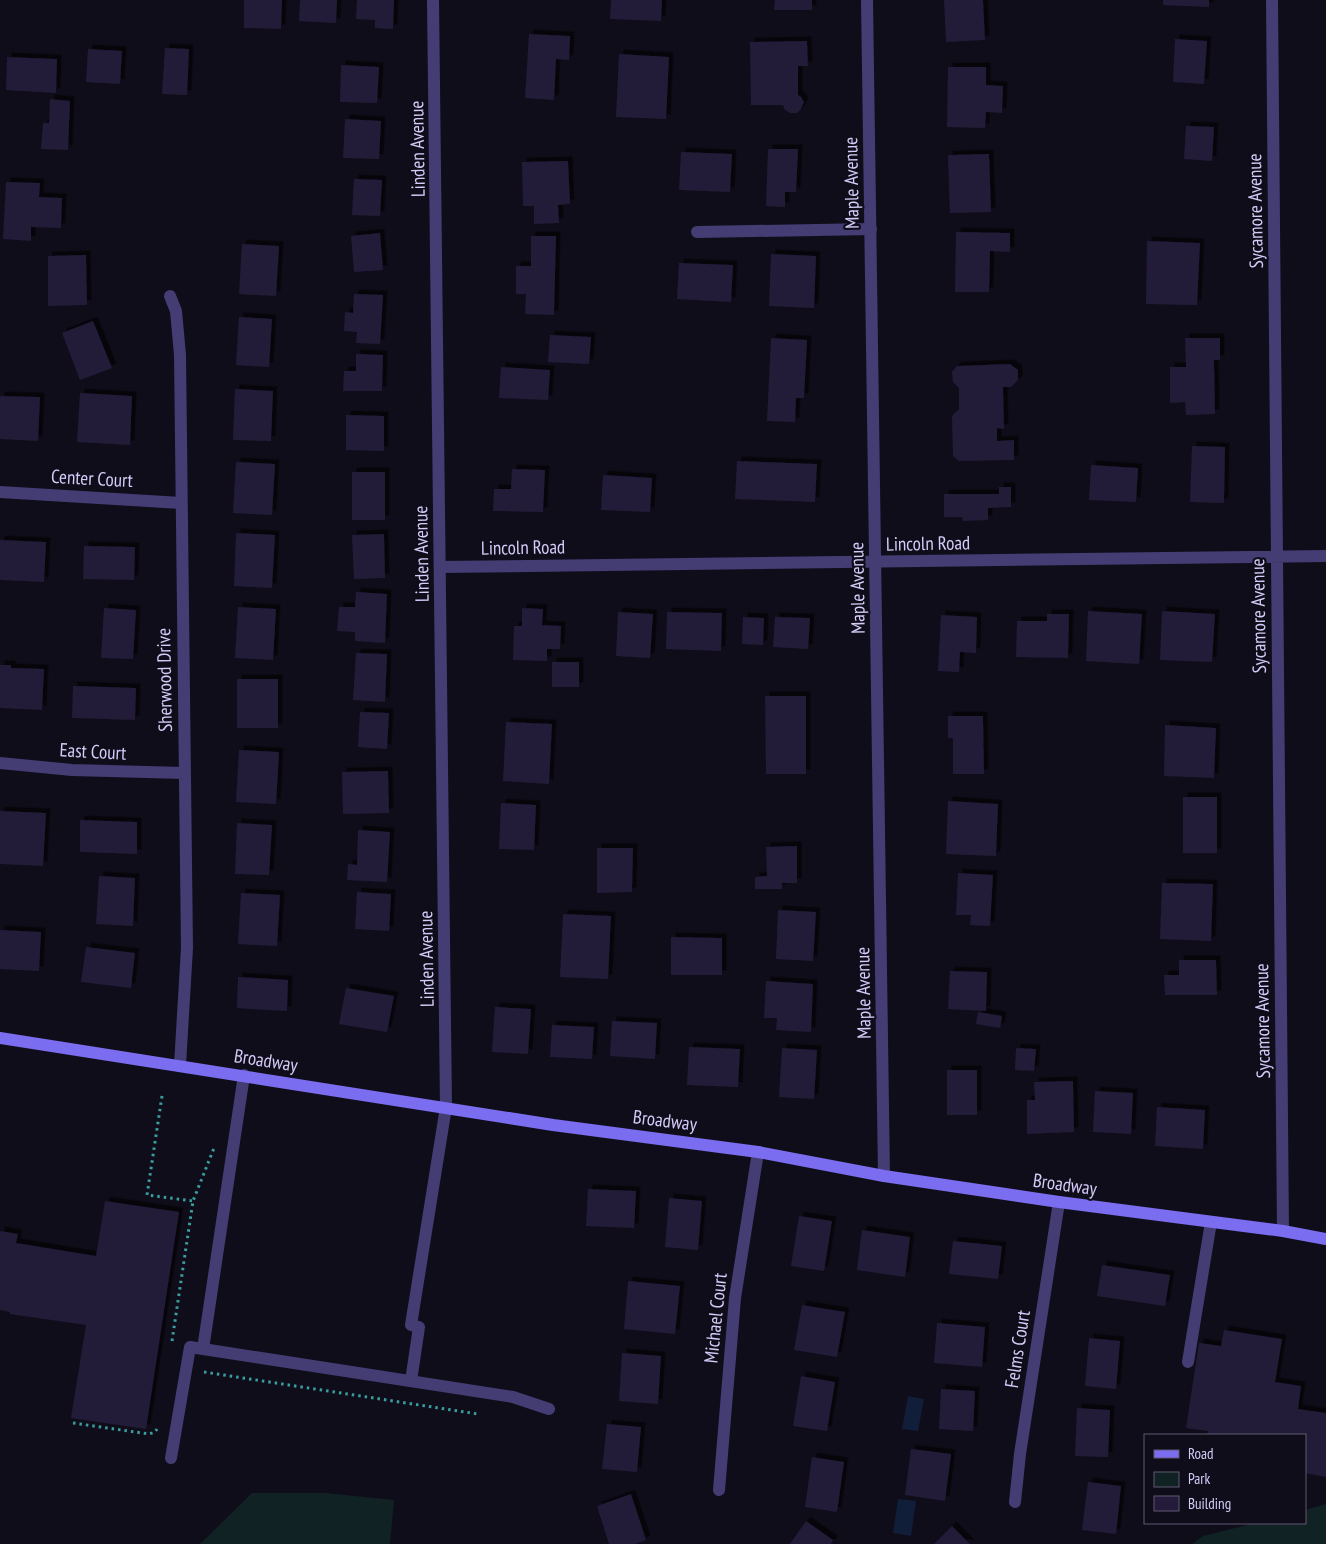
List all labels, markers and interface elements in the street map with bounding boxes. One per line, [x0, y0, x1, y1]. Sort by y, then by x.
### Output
street label: Linden Avenue [404, 100, 430, 197]
street label: Maple Avenue [838, 137, 864, 229]
street label: Sycamore Avenue [1242, 153, 1268, 269]
street label: Center Court [50, 464, 134, 492]
street label: Linden Avenue [408, 505, 434, 602]
street label: Lincoln Road [886, 530, 970, 556]
street label: Lincoln Road [481, 534, 565, 560]
street label: Maple Avenue [844, 542, 870, 634]
street label: Sycamore Avenue [1245, 558, 1271, 674]
street label: Sherwood Drive [151, 628, 177, 732]
street label: East Court [59, 737, 128, 765]
street label: Linden Avenue [413, 910, 439, 1007]
street label: Maple Avenue [850, 947, 876, 1039]
street label: Sycamore Avenue [1249, 963, 1275, 1079]
street label: Broadway [232, 1043, 300, 1077]
street label: Broadway [632, 1104, 699, 1136]
street label: Broadway [1032, 1168, 1099, 1200]
street label: Michael Court [698, 1271, 732, 1364]
street label: Felms Court [999, 1308, 1035, 1390]
legend [1144, 1434, 1306, 1524]
text: Road [1188, 1444, 1214, 1463]
text: Park [1188, 1469, 1210, 1488]
text: Building [1188, 1494, 1231, 1513]

